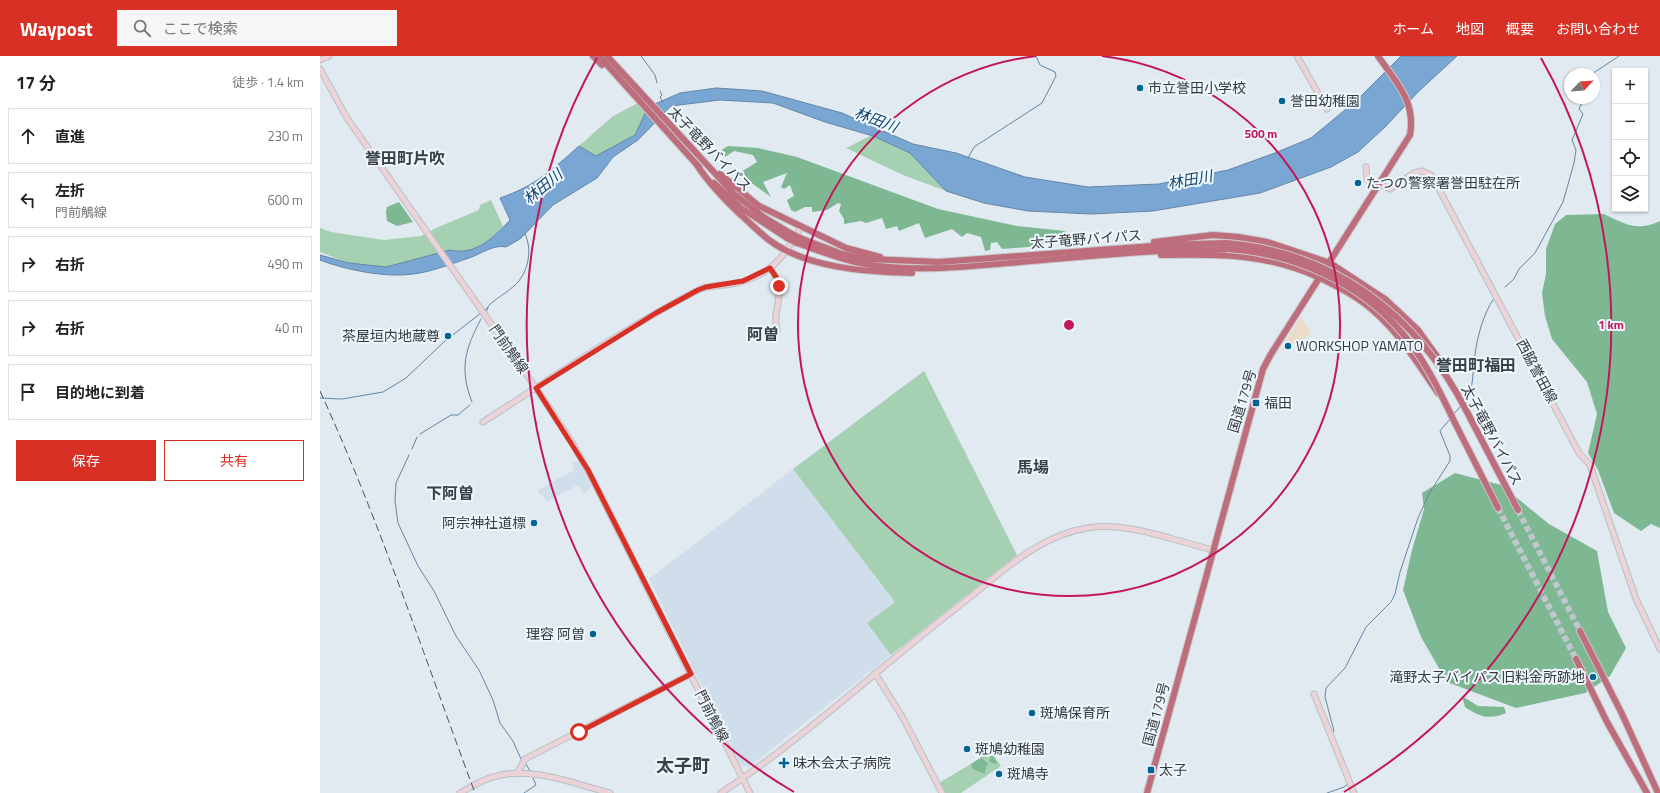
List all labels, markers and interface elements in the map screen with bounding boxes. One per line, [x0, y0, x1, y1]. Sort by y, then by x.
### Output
search box [117, 10, 397, 46]
text: Waypost [20, 14, 93, 43]
icon: search [131, 17, 153, 39]
text: ここで検索 [163, 17, 238, 40]
text: ホーム [1392, 18, 1434, 39]
text: 地図 [1456, 18, 1484, 39]
text: 概要 [1506, 18, 1534, 39]
text: お問い合わせ [1556, 18, 1640, 39]
north arrow [1564, 68, 1600, 104]
map controls [1612, 68, 1648, 212]
button: + [1612, 68, 1648, 104]
text: 17 分 [16, 70, 56, 96]
text: 徒歩 · 1.4 km [232, 72, 304, 92]
place label: 市立誉田小学校 [1148, 77, 1246, 98]
marker: 市立誉田小学校 [1135, 83, 1145, 93]
place label: 誉田幼稚園 [1290, 90, 1360, 111]
marker: 誉田幼稚園 [1277, 96, 1287, 106]
street label: 太子竜野バイパス [664, 101, 757, 196]
water label: 林田川 [851, 101, 903, 139]
button: − [1612, 104, 1648, 140]
text: 500 m [1245, 124, 1277, 143]
icon: ahead [17, 125, 39, 147]
text: 直進 [55, 125, 85, 148]
text: 230 m [267, 126, 303, 146]
button: locate [1612, 140, 1648, 176]
district label: 誉田町片吹 [365, 146, 445, 170]
water label: 林田川 [518, 162, 569, 210]
water label: 林田川 [1166, 164, 1216, 195]
place label: たつの警察署誉田駐在所 [1366, 172, 1520, 193]
button: layers [1612, 176, 1648, 212]
marker: たつの警察署誉田駐在所 [1353, 178, 1363, 188]
text: 左折 [55, 179, 85, 202]
icon: left [17, 189, 39, 211]
text: 600 m [267, 190, 303, 210]
text: 門前鵤線 [55, 202, 107, 222]
street label: 太子竜野バイパス [1030, 224, 1142, 253]
icon: right [17, 253, 39, 275]
text: 右折 [55, 253, 85, 276]
text: 490 m [267, 254, 303, 274]
route end [770, 277, 788, 295]
text: 1 km [1598, 315, 1624, 334]
icon: right [17, 317, 39, 339]
text: 右折 [55, 317, 85, 340]
text: 40 m [275, 318, 303, 338]
centre of rings [1062, 318, 1076, 332]
street label: 門前鵤線 [485, 320, 534, 378]
district label: 阿曽 [747, 322, 779, 346]
place label: 茶屋垣内地蔵尊 [342, 325, 440, 346]
marker: 茶屋垣内地蔵尊 [443, 331, 453, 341]
place label: WORKSHOP YAMATO [1296, 335, 1423, 356]
street label: 西脇誉田線 [1512, 335, 1563, 407]
marker: WORKSHOP YAMATO [1283, 341, 1293, 351]
district label: 誉田町福田 [1436, 353, 1516, 377]
street label: 国道179号 [1222, 366, 1261, 435]
icon: arrive [17, 381, 39, 403]
text: 目的地に到着 [55, 381, 145, 404]
street label: 太子竜野バイパス [1457, 381, 1528, 489]
place label: 福田 [1264, 392, 1292, 413]
marker: 福田 [1251, 398, 1261, 408]
button: 保存 [16, 440, 156, 481]
button: 共有 [164, 440, 304, 481]
district label: 馬場 [1017, 455, 1049, 479]
district label: 下阿曽 [426, 481, 474, 505]
place label: 阿宗神社道標 [442, 512, 526, 533]
marker: 阿宗神社道標 [529, 518, 539, 528]
place label: 理容 阿曽 [526, 623, 585, 644]
marker: 理容 阿曽 [588, 629, 598, 639]
place label: 滝野太子バイパス旧料金所跡地 [1389, 666, 1585, 687]
marker: 滝野太子バイパス旧料金所跡地 [1588, 672, 1598, 682]
street label: 国道179号 [1137, 680, 1174, 748]
street label: 門前鵤線 [690, 686, 735, 745]
place label: 斑鳩保育所 [1040, 702, 1110, 723]
marker: 斑鳩保育所 [1027, 708, 1037, 718]
route start [570, 723, 588, 741]
place label: 斑鳩幼稚園 [975, 738, 1045, 759]
marker: 斑鳩幼稚園 [962, 744, 972, 754]
district label: 太子町 [656, 752, 710, 779]
place label: 味木会太子病院 [793, 752, 891, 773]
marker: 味木会太子病院 [778, 757, 790, 769]
place label: 太子 [1159, 759, 1187, 780]
place label: 斑鳩寺 [1007, 763, 1049, 784]
marker: 太子 [1146, 765, 1156, 775]
marker: 斑鳩寺 [994, 769, 1004, 779]

